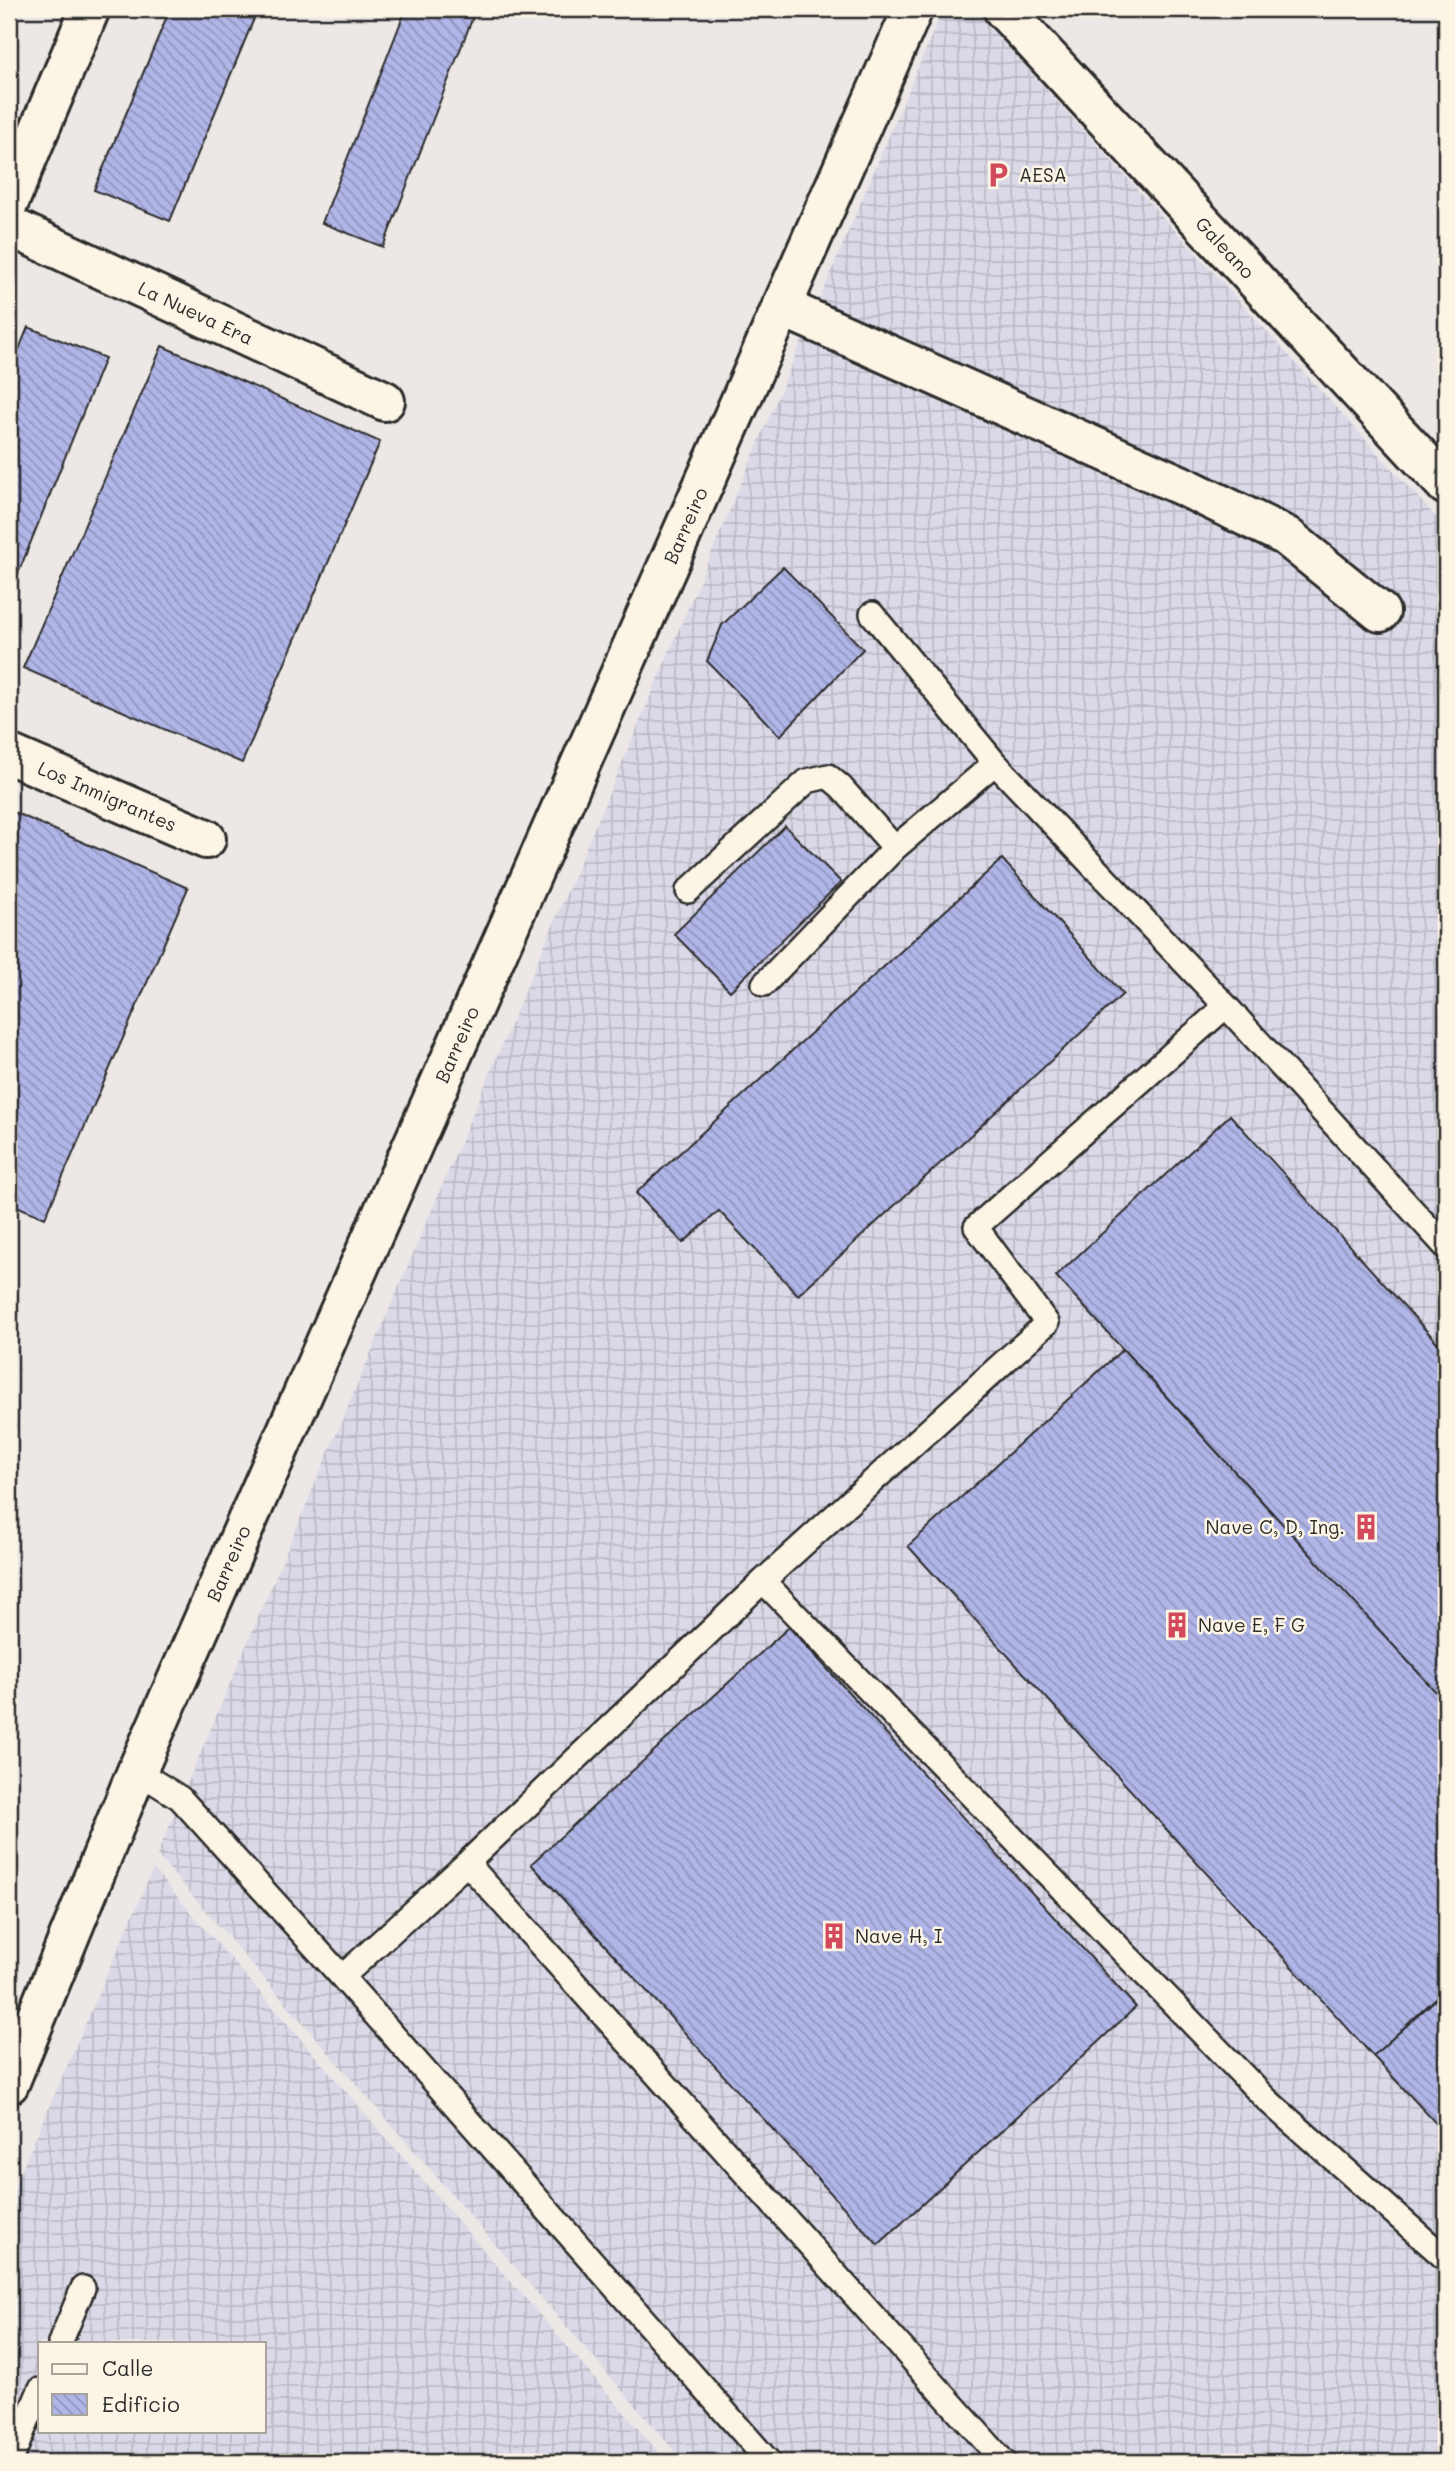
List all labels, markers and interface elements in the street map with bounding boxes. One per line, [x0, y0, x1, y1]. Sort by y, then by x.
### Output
parking icon: AESA [983, 160, 1013, 190]
place label: AESA [1019, 162, 1067, 187]
street label: Galeano [1190, 211, 1261, 284]
street label: La Nueva Era [134, 275, 258, 350]
street label: Barreiro [657, 483, 713, 568]
street label: Los Inmigrantes [34, 755, 181, 837]
street label: Barreiro [429, 1002, 484, 1086]
building icon: Nave C, D, Ing. [1351, 1512, 1381, 1542]
place label: Nave C, D, Ing. [1206, 1514, 1345, 1539]
street label: Barreiro [200, 1521, 256, 1605]
building icon: Nave E, F G [1162, 1610, 1192, 1640]
place label: Nave E, F G [1198, 1612, 1305, 1637]
building icon: Nave H, I [819, 1921, 849, 1951]
place label: Nave H, I [855, 1923, 942, 1948]
legend [38, 2342, 266, 2432]
text: Calle [102, 2354, 154, 2381]
text: Edificio [102, 2390, 180, 2417]

